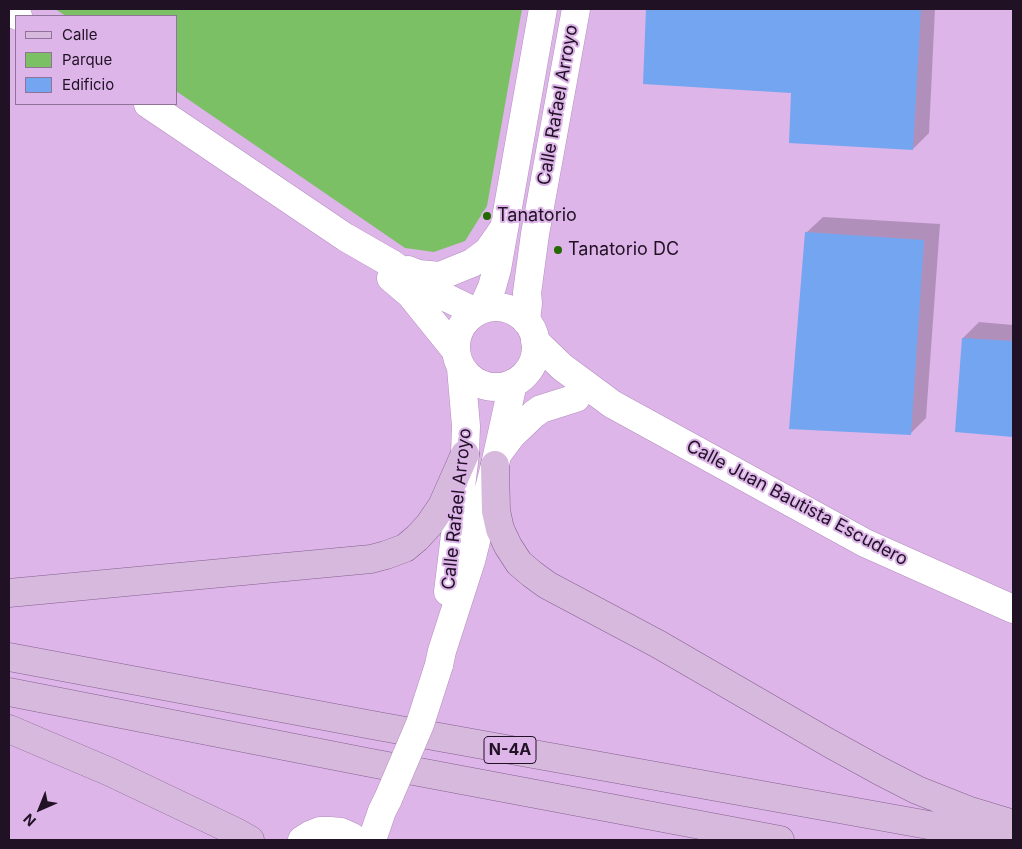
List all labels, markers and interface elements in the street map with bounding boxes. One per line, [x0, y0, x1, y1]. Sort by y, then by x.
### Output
legend [15, 15, 178, 105]
street label: Calle Rafael Arroyo [533, 23, 583, 187]
text: Calle [62, 25, 97, 44]
text: Parque [62, 50, 112, 69]
text: Edificio [62, 75, 114, 94]
place label: Tanatorio [497, 205, 577, 227]
marker: Tanatorio [481, 210, 493, 222]
place label: Tanatorio DC [568, 239, 679, 261]
marker: Tanatorio DC [552, 244, 564, 256]
street label: Calle Rafael Arroyo [438, 427, 476, 591]
street label: Calle Juan Bautista Escudero [683, 435, 911, 571]
road number: N-4A [484, 736, 536, 764]
north arrow [15, 784, 65, 834]
text: N [19, 810, 39, 830]

